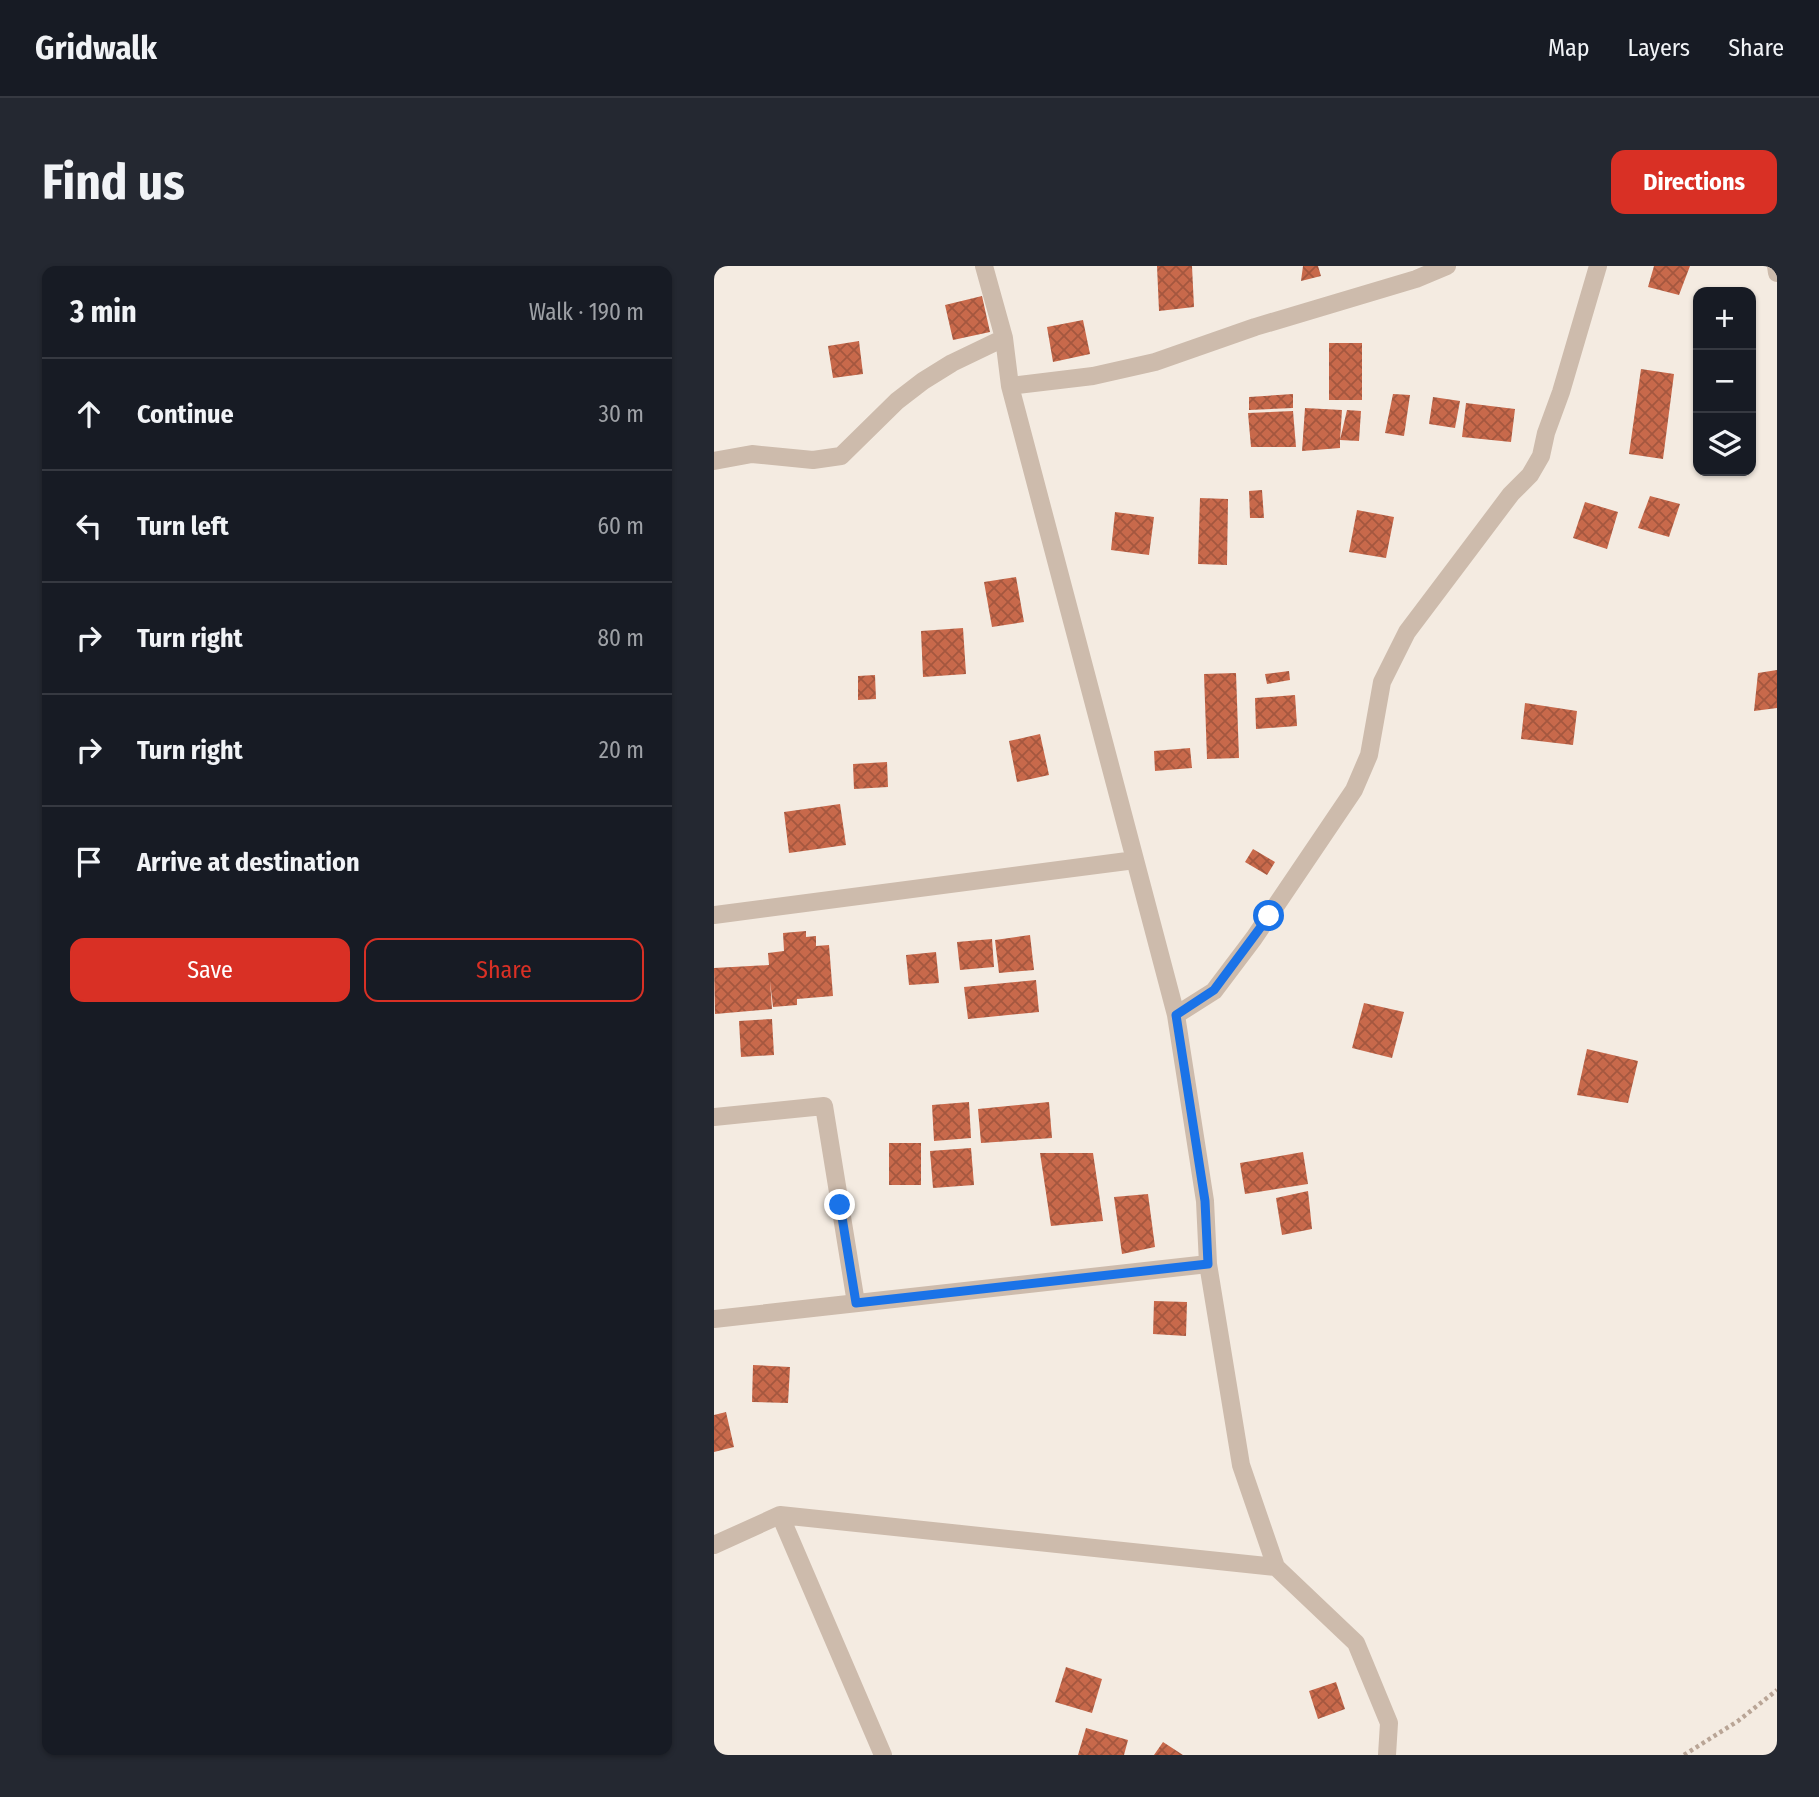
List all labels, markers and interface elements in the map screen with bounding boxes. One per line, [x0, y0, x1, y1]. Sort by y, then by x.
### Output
text: Gridwalk [35, 28, 157, 68]
text: Map [1548, 34, 1590, 62]
text: Layers [1628, 34, 1690, 62]
text: Share [1728, 34, 1784, 62]
button: Directions [1611, 150, 1777, 214]
text: Find us [42, 153, 185, 212]
map controls [1693, 287, 1756, 476]
button: + [1693, 287, 1756, 350]
text: 3 min [70, 294, 137, 330]
text: Walk · 190 m [529, 298, 644, 326]
button: − [1693, 350, 1756, 413]
icon: ahead [70, 395, 108, 433]
text: Continue [137, 399, 234, 430]
text: 30 m [599, 400, 644, 428]
button: layers [1693, 413, 1756, 476]
icon: left [70, 507, 108, 545]
text: Turn left [137, 511, 229, 542]
text: 60 m [598, 512, 644, 540]
icon: right [70, 619, 108, 657]
text: Turn right [137, 623, 243, 654]
text: 80 m [597, 624, 644, 652]
icon: right [70, 731, 108, 769]
text: Turn right [137, 735, 243, 766]
text: 20 m [599, 736, 644, 764]
icon: arrive [70, 843, 108, 881]
text: Arrive at destination [137, 847, 360, 878]
route start [1253, 900, 1284, 931]
button: Save [70, 938, 350, 1002]
button: Share [364, 938, 644, 1002]
route end [824, 1189, 855, 1220]

